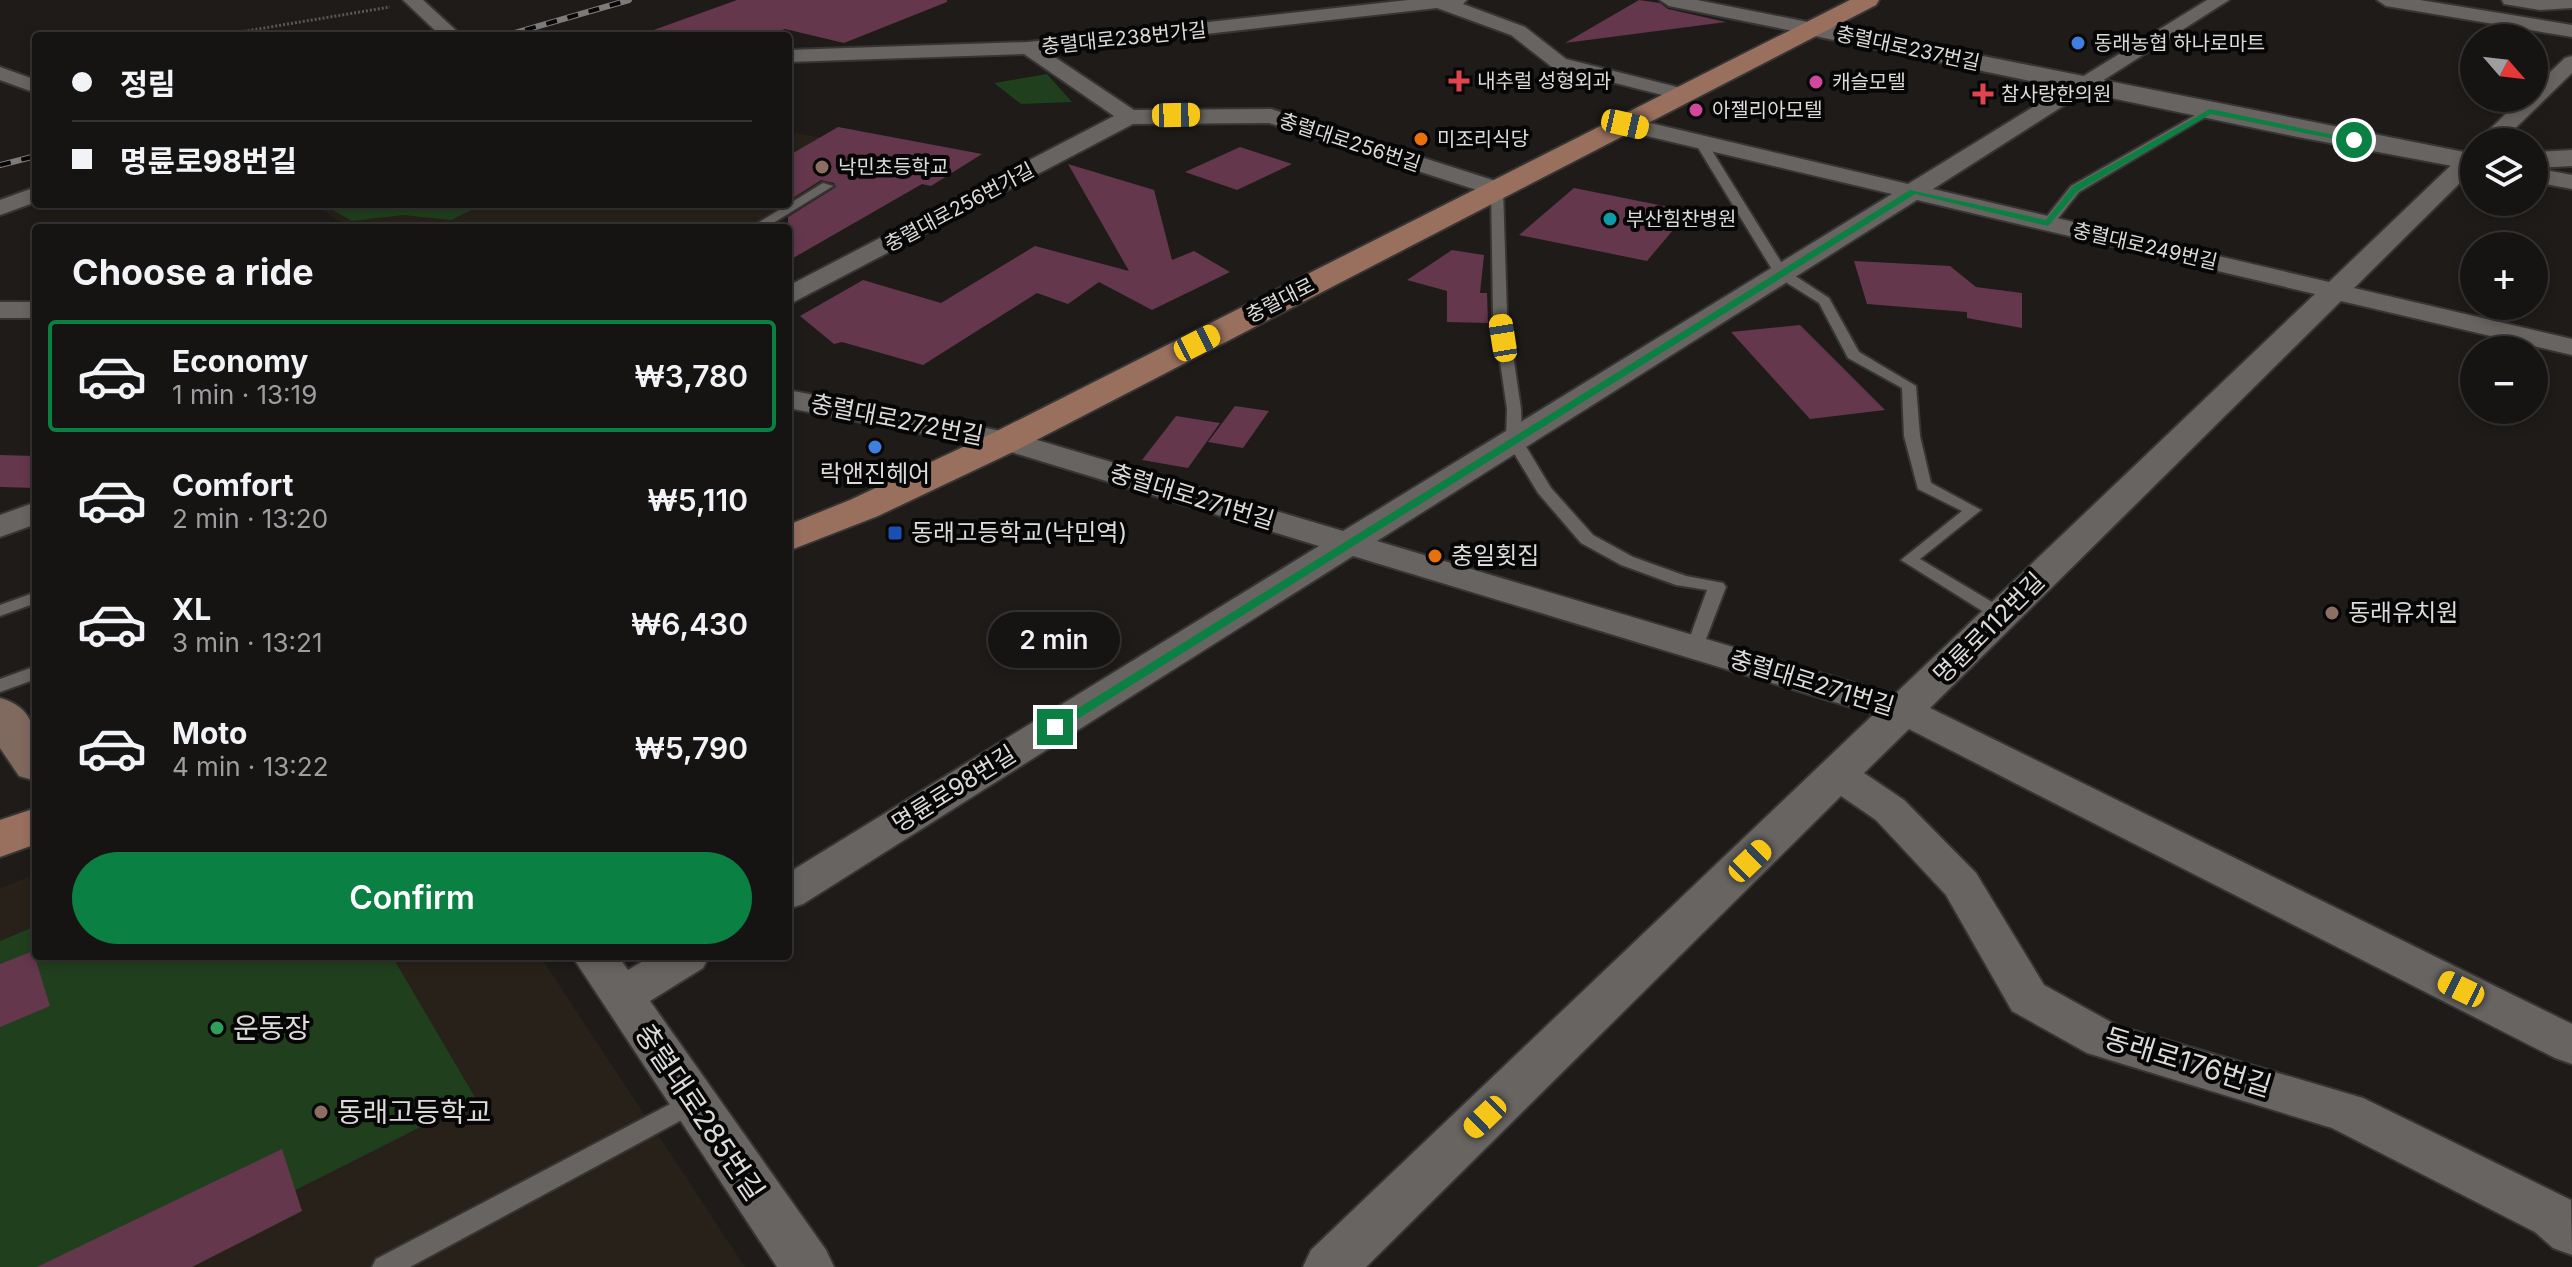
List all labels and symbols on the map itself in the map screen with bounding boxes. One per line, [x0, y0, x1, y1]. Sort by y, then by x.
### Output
street label: 충렬대로238번가길 [1040, 17, 1208, 59]
street label: 충렬대로237번길 [1834, 21, 1982, 75]
north arrow [2460, 24, 2548, 112]
place label: 동래농협 하나로마트 [2094, 31, 2265, 55]
marker: 동래농협 하나로마트 [2069, 34, 2087, 52]
place label: 내추럴 성형외과 [1477, 69, 1611, 93]
marker: 내추럴 성형외과 [1448, 70, 1470, 92]
place label: 캐슬모텔 [1832, 70, 1906, 94]
marker: 캐슬모텔 [1807, 73, 1825, 91]
place label: 참사랑한의원 [2001, 82, 2111, 106]
marker: 참사랑한의원 [1972, 83, 1994, 105]
place label: 아젤리아모텔 [1712, 98, 1822, 122]
marker: 아젤리아모텔 [1687, 101, 1705, 119]
car [1152, 103, 1200, 127]
car [1599, 107, 1651, 141]
street label: 충렬대로256번길 [1276, 108, 1424, 176]
route start [2336, 122, 2372, 158]
place label: 미조리식당 [1437, 127, 1529, 151]
marker: 미조리식당 [1412, 130, 1430, 148]
place label: 낙민초등학교 [838, 155, 948, 179]
marker: 낙민초등학교 [813, 158, 831, 176]
street label: 충렬대로256번가길 [880, 158, 1038, 256]
place label: 부산힘찬병원 [1626, 207, 1736, 231]
marker: 부산힘찬병원 [1601, 210, 1619, 228]
street label: 충렬대로249번길 [2070, 218, 2220, 274]
street label: 충렬대로 [1242, 273, 1318, 327]
car [1487, 312, 1519, 364]
car [1170, 321, 1224, 365]
street label: 충렬대로272번길 [808, 389, 986, 450]
marker: 락앤진헤어 [866, 438, 884, 456]
street label: 충렬대로271번길 [1106, 458, 1278, 535]
place label: 락앤진헤어 [820, 459, 930, 488]
place label: 동래고등학교(낙민역) [911, 518, 1127, 547]
marker: 동래고등학교(낙민역) [886, 524, 904, 542]
place label: 충일횟집 [1451, 541, 1539, 570]
marker: 충일횟집 [1426, 547, 1444, 565]
street label: 명륜로112번길 [1927, 566, 2050, 689]
place label: 동래유치원 [2348, 598, 2458, 627]
marker: 동래유치원 [2323, 604, 2341, 622]
callout: 2 min [989, 611, 1121, 667]
street label: 충렬대로271번길 [1726, 644, 1898, 721]
route end [1037, 709, 1073, 745]
street label: 명륜로98번길 [887, 739, 1021, 838]
car [1724, 836, 1776, 886]
car [2434, 968, 2488, 1010]
place label: 운동장 [233, 1011, 310, 1045]
street label: 충렬대로285번길 [628, 1017, 772, 1207]
marker: 운동장 [208, 1019, 226, 1037]
street label: 동래로176번길 [2100, 1020, 2276, 1104]
car [1459, 1092, 1511, 1142]
place label: 동래고등학교 [337, 1095, 492, 1129]
marker: 동래고등학교 [312, 1103, 330, 1121]

